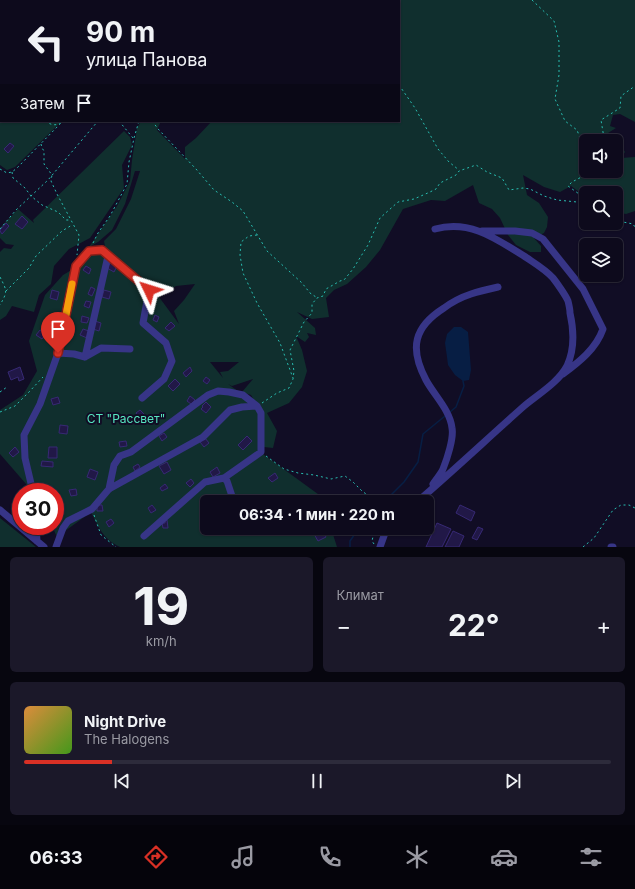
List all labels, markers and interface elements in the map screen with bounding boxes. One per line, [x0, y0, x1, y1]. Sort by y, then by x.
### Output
text: 90 m [86, 15, 155, 49]
icon: left [20, 16, 72, 68]
text: улица Панова [86, 49, 207, 70]
icon: arrive [73, 92, 95, 114]
text: Затем [20, 94, 65, 113]
map controls [579, 134, 623, 282]
button: sound [579, 134, 623, 178]
button: search [579, 186, 623, 230]
button: layers [579, 238, 623, 282]
position arrow [128, 269, 170, 311]
pin [41, 312, 75, 353]
icon: arrive [47, 318, 69, 340]
park label: СТ "Рассвет" [87, 411, 165, 426]
speed limit sign: 30 [12, 483, 64, 535]
text: 06:34 · 1 мин · 220 m [239, 505, 395, 524]
text: 19 [133, 575, 189, 638]
text: Климат [337, 587, 384, 603]
text: 22° [448, 607, 500, 643]
text: − [337, 613, 351, 639]
text: + [596, 613, 611, 639]
text: km/h [146, 633, 177, 649]
text: Night Drive [84, 712, 166, 731]
text: The Halogens [84, 731, 169, 747]
icon: previous [111, 770, 133, 792]
icon: pause [306, 770, 328, 792]
icon: next [502, 770, 524, 792]
icon: directions [142, 843, 170, 871]
icon: music [229, 843, 257, 871]
icon: phone [316, 843, 344, 871]
icon: climate [403, 843, 431, 871]
icon: car [490, 843, 518, 871]
icon: filters [577, 843, 605, 871]
text: 06:33 [30, 847, 83, 868]

